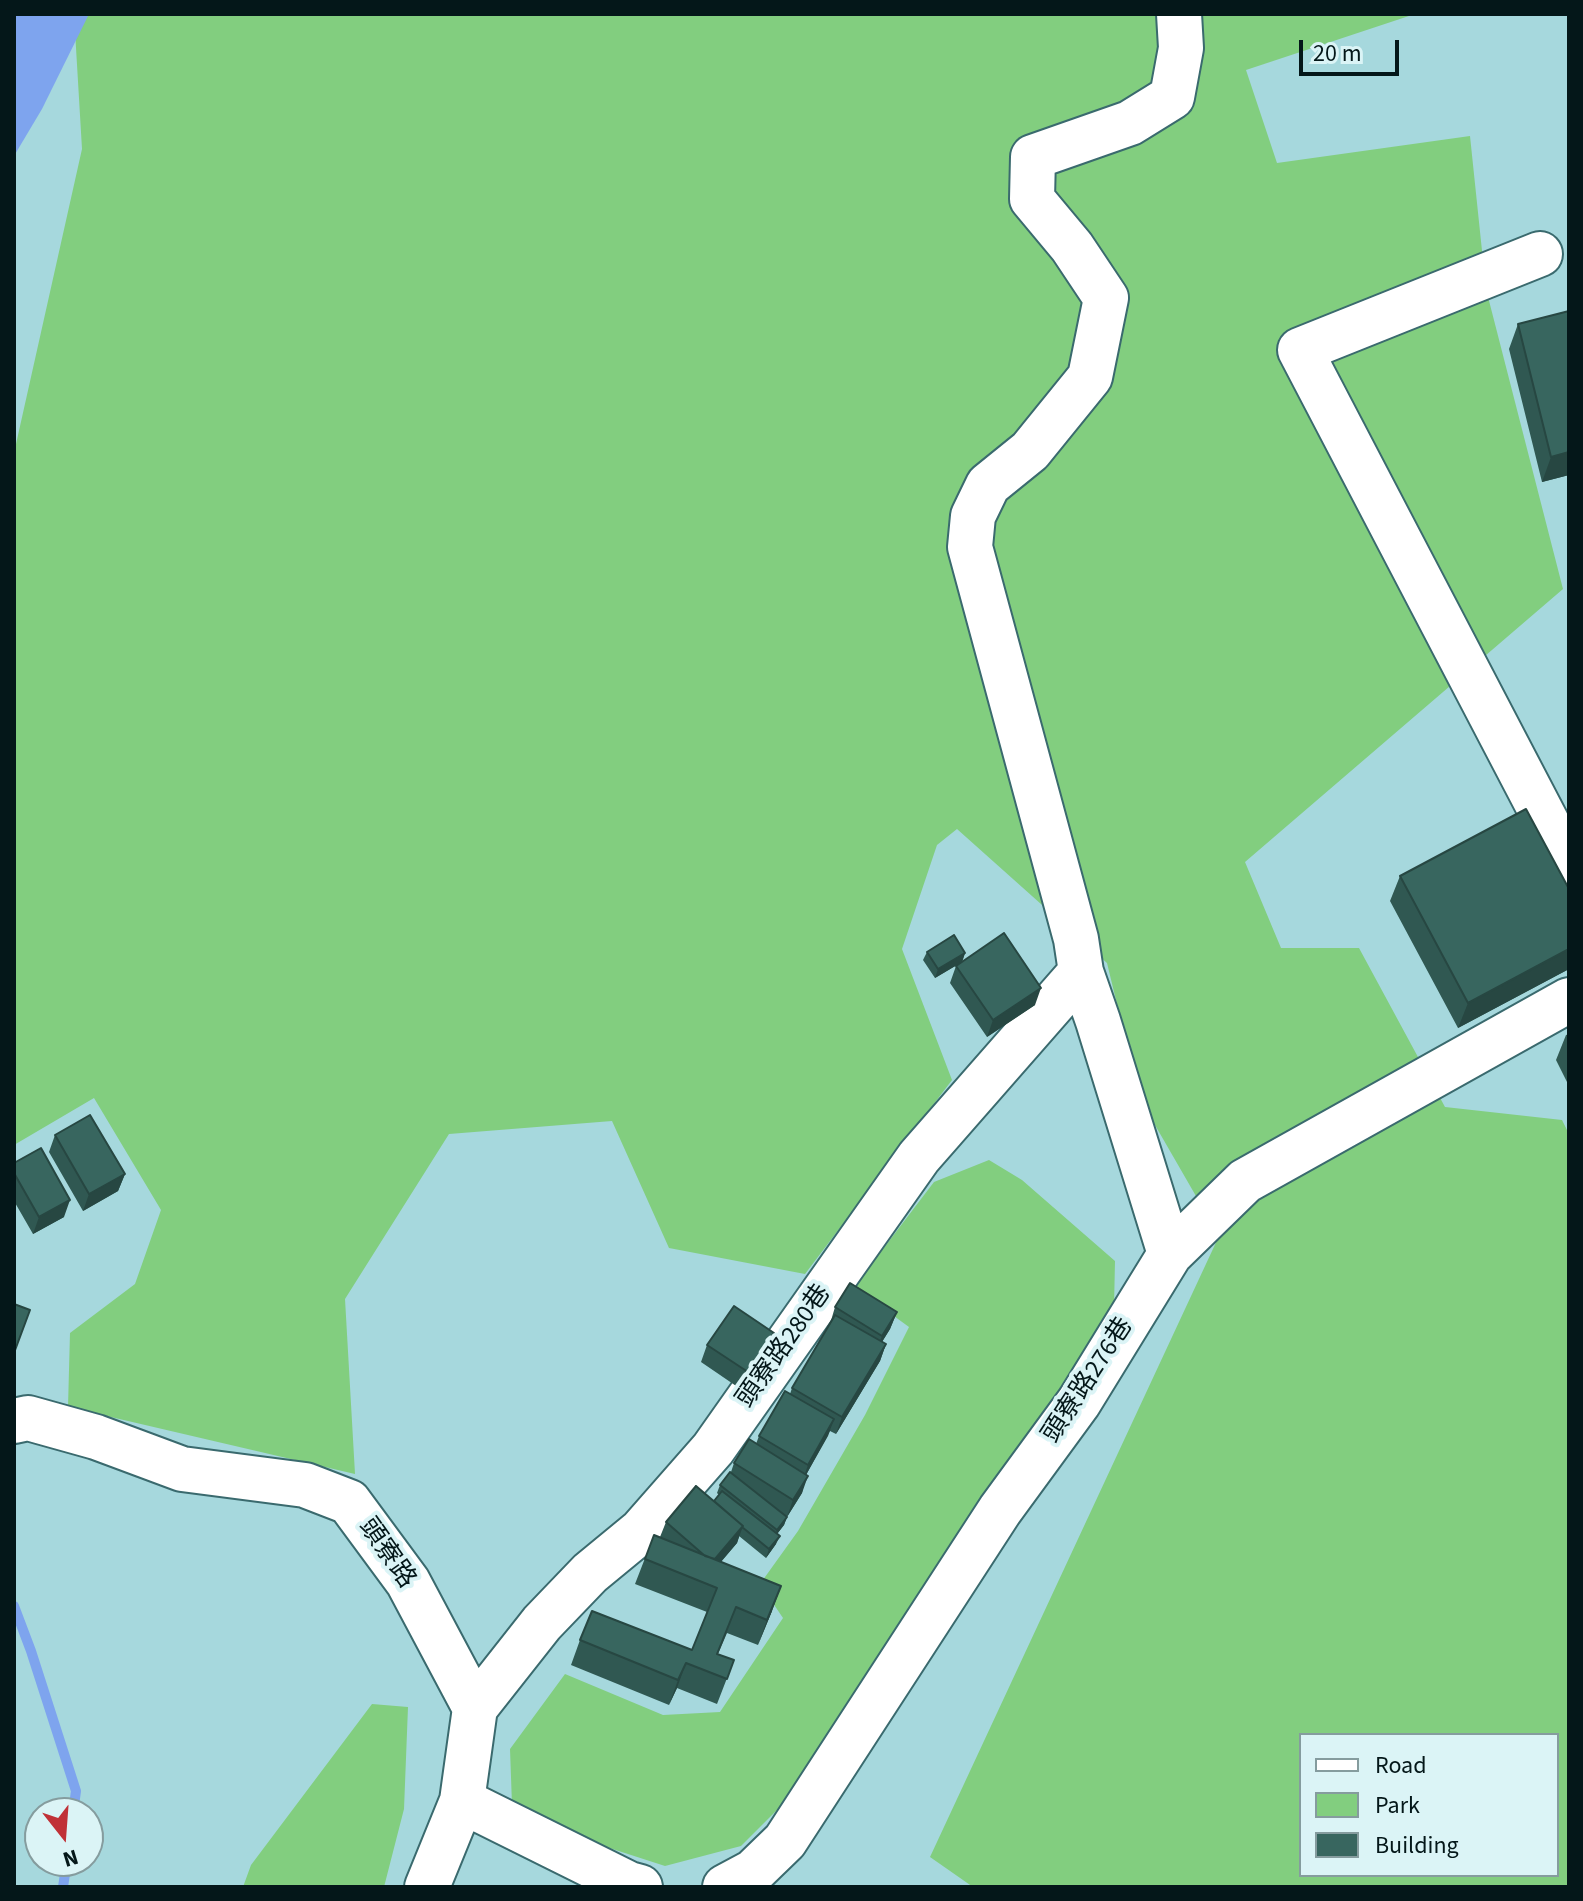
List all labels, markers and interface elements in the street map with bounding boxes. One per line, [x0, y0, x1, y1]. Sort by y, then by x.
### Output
scale bar [1303, 24, 1403, 74]
text: 20 m [1313, 36, 1362, 71]
street label: 頭寮路280巷 [731, 1280, 839, 1414]
street label: 頭寮路276巷 [1037, 1313, 1141, 1449]
street label: 頭寮路 [351, 1513, 421, 1595]
legend [1299, 1733, 1559, 1877]
text: Road [1375, 1748, 1427, 1783]
text: Park [1375, 1788, 1420, 1823]
north arrow [24, 1797, 104, 1877]
text: Building [1375, 1828, 1459, 1863]
text: N [59, 1841, 82, 1875]

